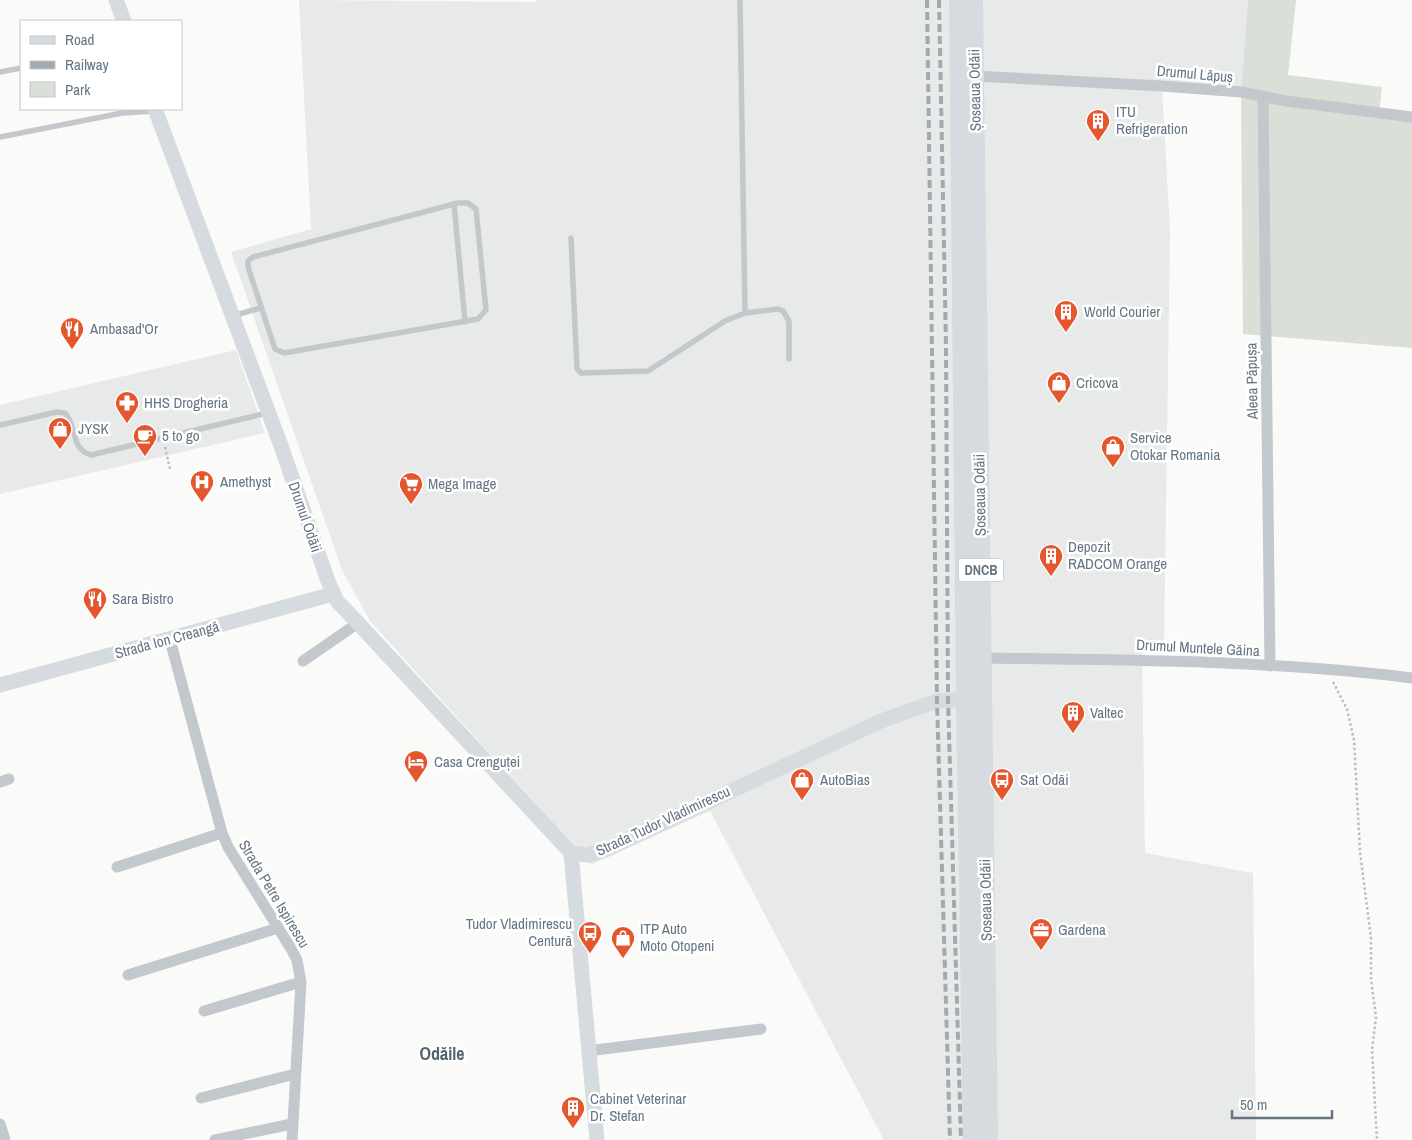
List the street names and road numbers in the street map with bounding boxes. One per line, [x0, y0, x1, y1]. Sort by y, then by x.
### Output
street label: Șoseaua Odăii [963, 49, 986, 131]
street label: Drumul Lăpuș [1156, 60, 1234, 87]
street label: Aleea Păpușa [1240, 342, 1263, 420]
street label: Șoseaua Odăii [968, 454, 991, 536]
street label: Drumul Odăii [284, 479, 327, 555]
road number: DNCB [958, 558, 1004, 582]
street label: Strada Ion Creangă [112, 615, 222, 664]
street label: Drumul Muntele Găina [1136, 634, 1261, 661]
street label: Strada Tudor Vladimirescu [592, 780, 733, 861]
street label: Strada Petre Ispirescu [234, 836, 315, 952]
street label: Șoseaua Odăii [974, 859, 997, 941]

